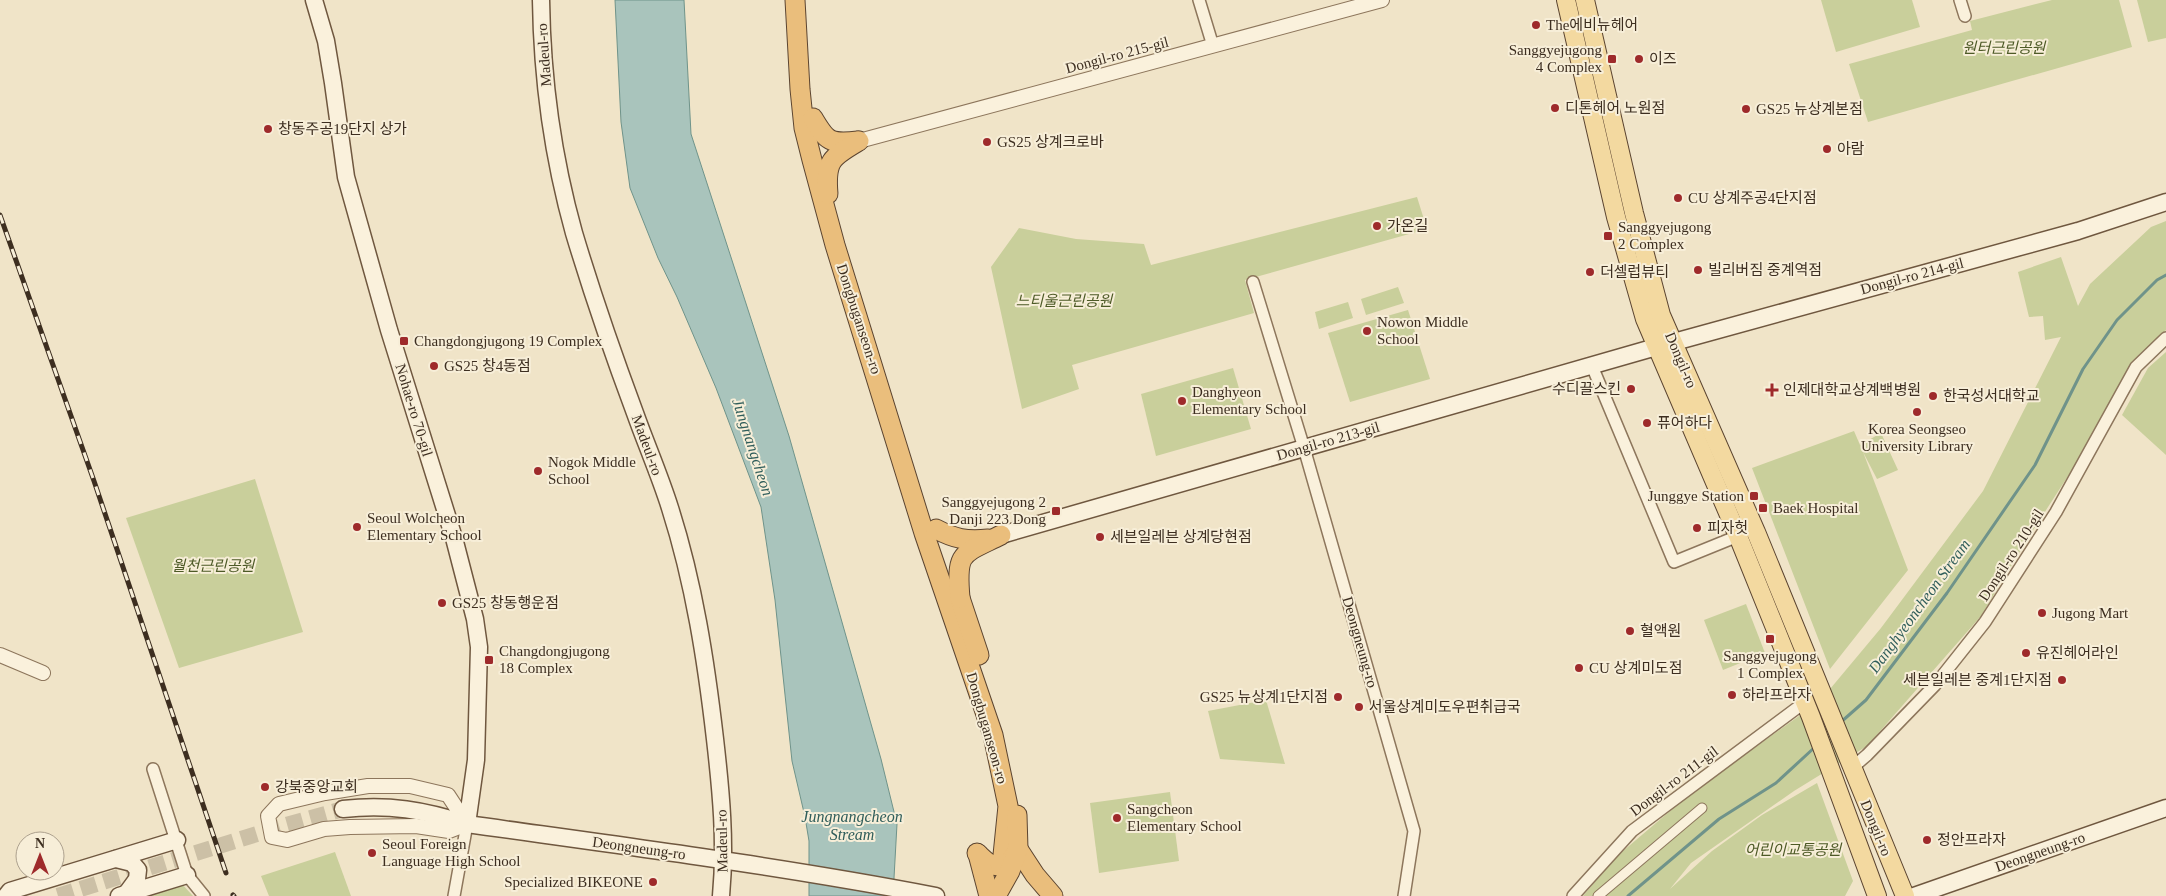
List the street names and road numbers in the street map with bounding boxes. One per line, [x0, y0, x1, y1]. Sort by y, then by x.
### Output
street label: Madeul-ro [534, 23, 554, 87]
street label: Dongil-ro 215-gil [1064, 34, 1170, 76]
street label: Dongil-ro 214-gil [1859, 255, 1965, 297]
street label: Dongbuganseon-ro [834, 262, 884, 376]
street label: Dongil-ro [1662, 330, 1700, 390]
street label: Nohae-ro 70-gil [392, 362, 436, 458]
street label: Madeul-ro [629, 413, 665, 477]
street label: Dongil-ro 213-gil [1275, 419, 1381, 463]
street label: Dongil-ro 210-gil [1975, 506, 2047, 604]
street label: Deongneung-ro [1339, 595, 1381, 689]
street label: Dongbuganseon-ro [963, 671, 1011, 785]
street label: Dongil-ro 211-gil [1627, 743, 1721, 819]
street label: Dongil-ro [1857, 798, 1895, 858]
street label: Madeul-ro [713, 809, 731, 873]
street label: Deongneung-ro [1993, 829, 2087, 875]
street label: Deongneung-ro [591, 834, 687, 862]

